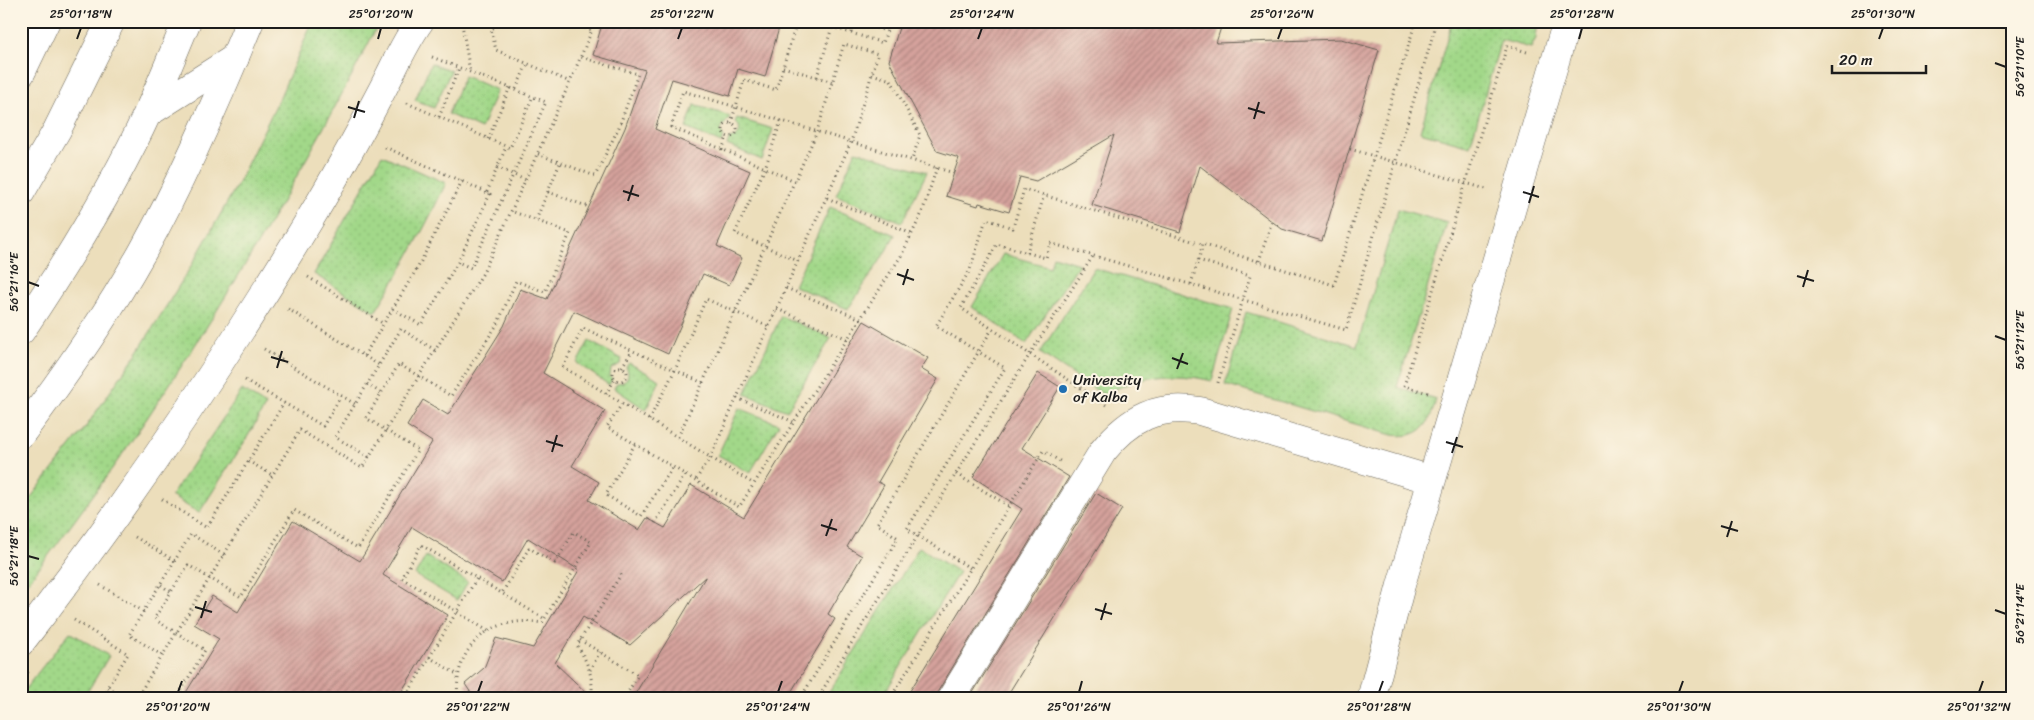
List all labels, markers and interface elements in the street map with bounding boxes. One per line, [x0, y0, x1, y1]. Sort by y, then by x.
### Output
text: 25°01'18"N [50, 3, 113, 25]
text: 25°01'20"N [349, 3, 414, 25]
text: 25°01'22"N [650, 3, 715, 25]
text: 25°01'24"N [950, 3, 1015, 25]
text: 25°01'26"N [1250, 3, 1314, 25]
text: 25°01'28"N [1550, 3, 1615, 25]
text: 25°01'30"N [1851, 3, 1916, 25]
text: 56°21'10"E [2009, 36, 2031, 97]
scale bar [1832, 42, 1925, 74]
text: 20 m [1839, 47, 1873, 73]
text: 56°21'16"E [3, 251, 25, 312]
text: 56°21'12"E [2009, 309, 2031, 370]
place label: University of Kalba [1073, 367, 1142, 410]
marker: University of Kalba [1057, 383, 1069, 395]
text: 56°21'18"E [3, 525, 25, 586]
text: 56°21'14"E [2009, 583, 2031, 644]
text: 25°01'20"N [146, 696, 211, 718]
text: 25°01'22"N [446, 696, 511, 718]
text: 25°01'24"N [746, 696, 811, 718]
text: 25°01'26"N [1047, 696, 1111, 718]
text: 25°01'28"N [1347, 696, 1412, 718]
text: 25°01'30"N [1647, 696, 1712, 718]
text: 25°01'32"N [1947, 696, 2011, 718]

